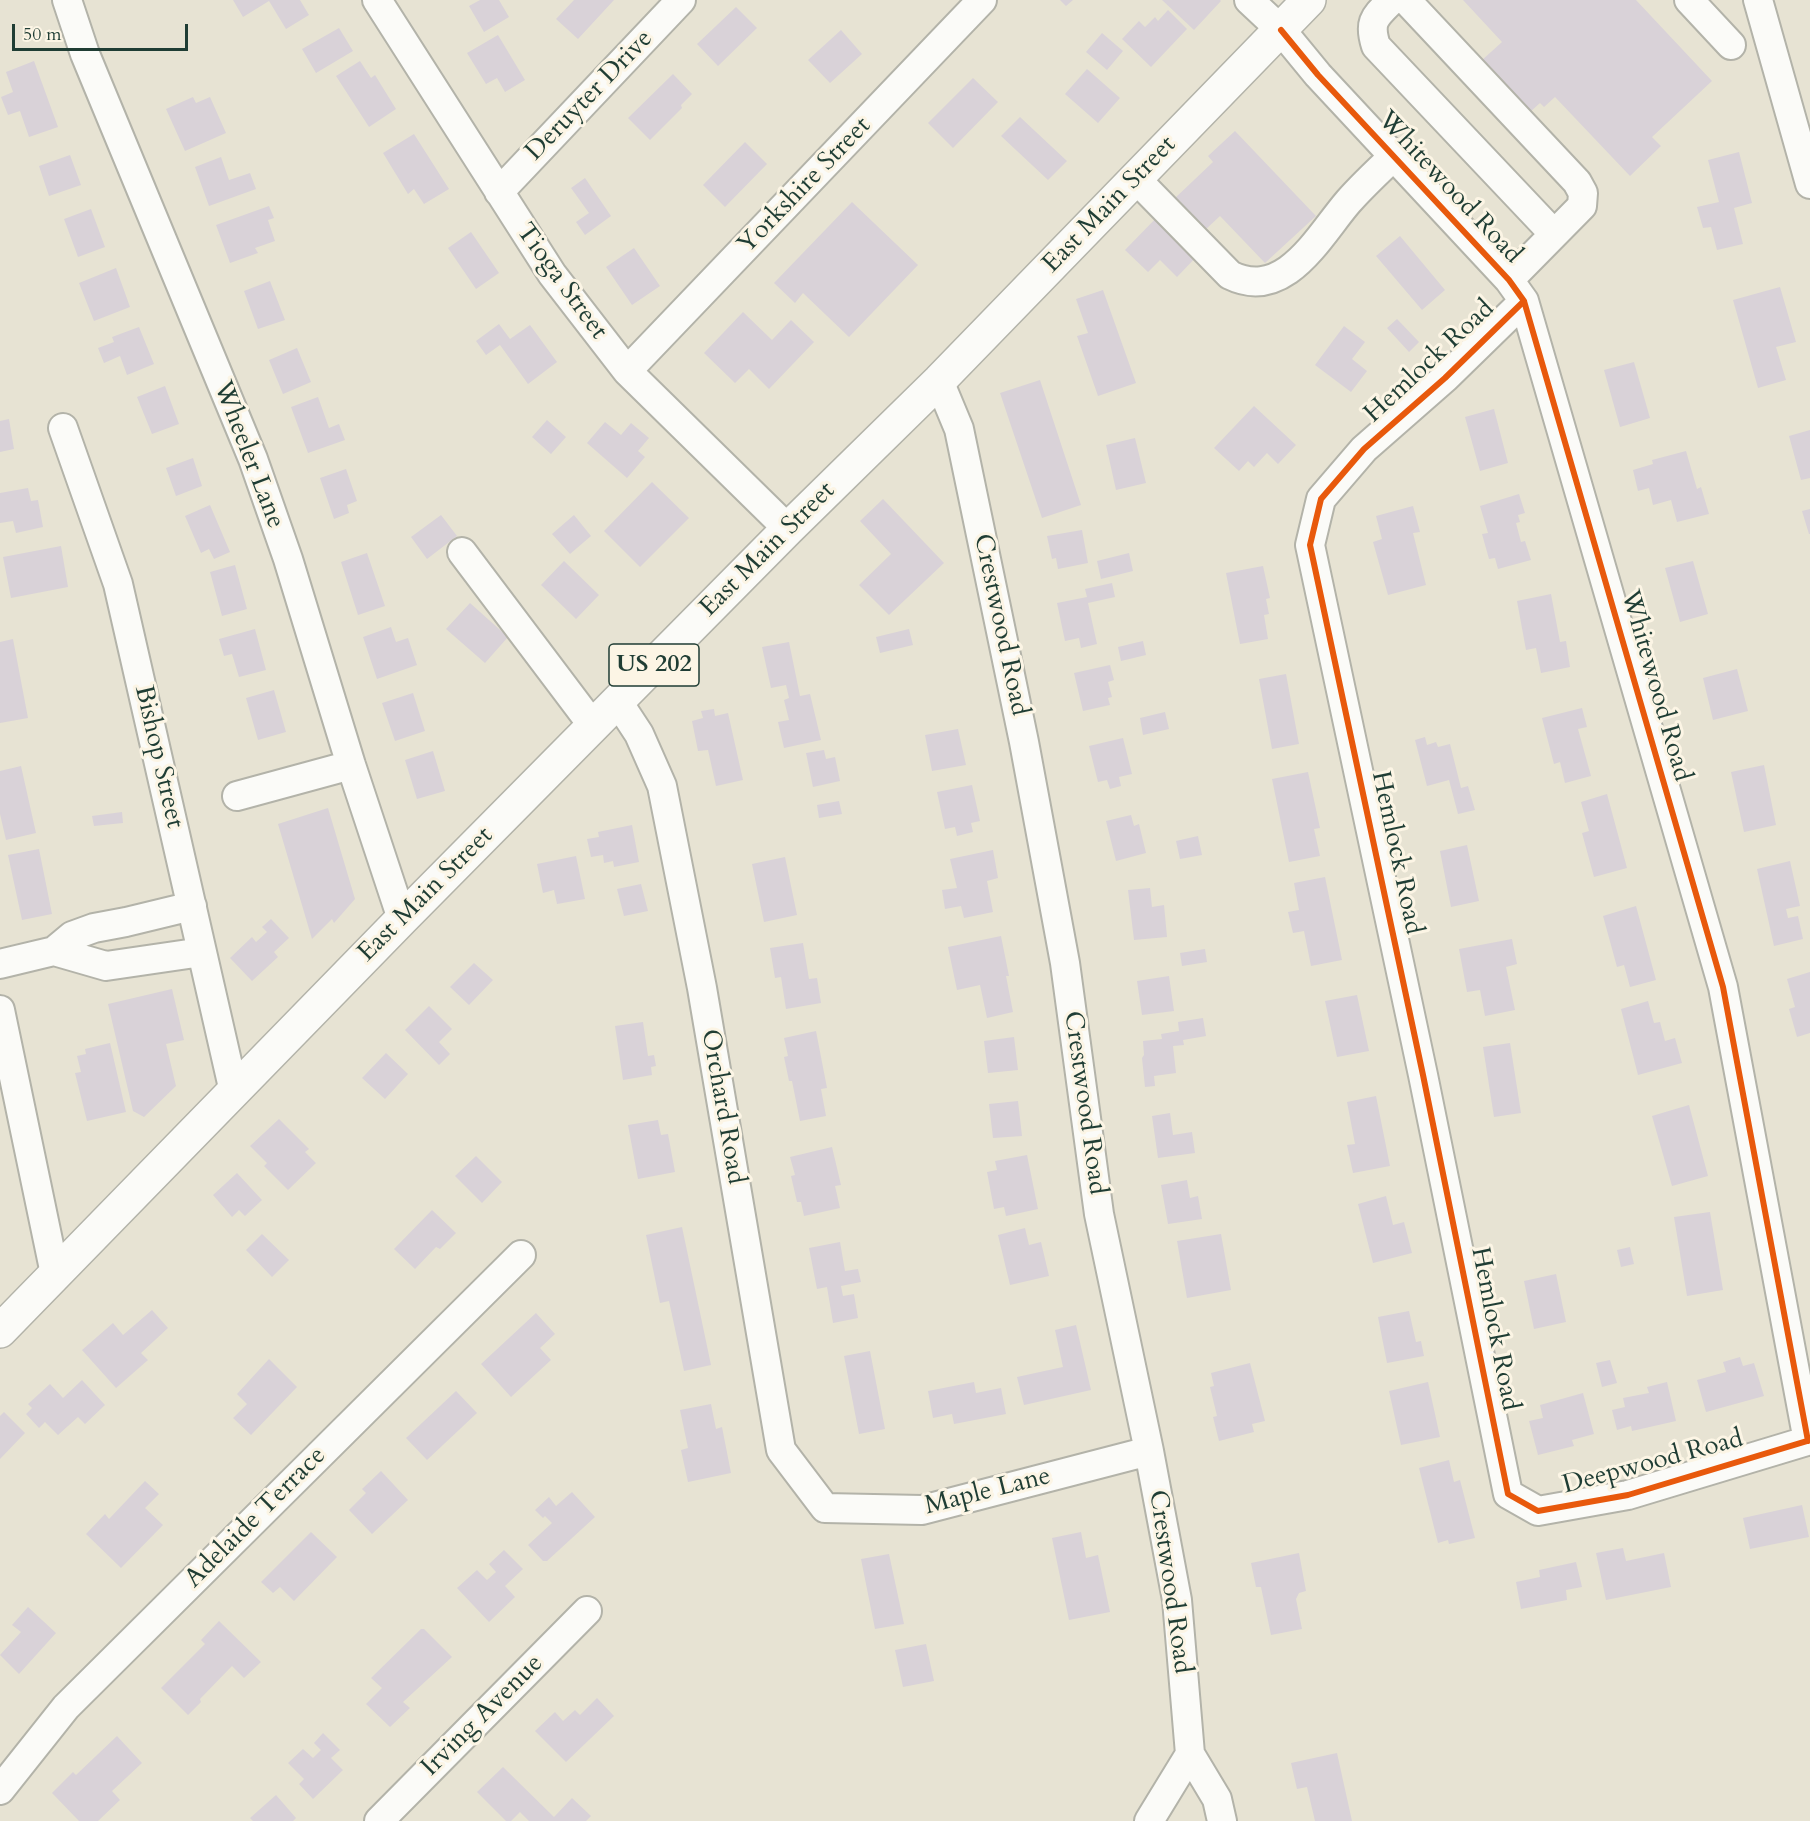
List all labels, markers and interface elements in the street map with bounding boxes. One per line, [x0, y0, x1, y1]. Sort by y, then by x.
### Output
scale bar [15, 12, 190, 50]
text: 50 m [23, 22, 62, 47]
street label: Deruyter Drive [520, 24, 660, 168]
street label: Whitewood Road [1370, 105, 1528, 271]
street label: Yorkshire Street [732, 111, 878, 261]
street label: East Main Street [1037, 130, 1183, 280]
street label: Tioga Street [508, 218, 614, 346]
street label: Hemlock Road [1359, 294, 1501, 430]
street label: Wheeler Lane [206, 377, 290, 533]
street label: East Main Street [694, 476, 842, 624]
street label: Crestwood Road [966, 531, 1034, 719]
street label: Whitewood Road [1613, 587, 1697, 785]
road number: US 202 [609, 644, 699, 686]
street label: Bishop Street [126, 683, 190, 831]
street label: Hemlock Road [1363, 769, 1429, 937]
street label: East Main Street [352, 821, 500, 969]
street label: Crestwood Road [1056, 1009, 1112, 1197]
street label: Orchard Road [693, 1027, 751, 1187]
street label: Hemlock Road [1463, 1245, 1525, 1413]
street label: Deepwood Road [1559, 1424, 1747, 1502]
street label: Adelaide Terrace [179, 1441, 333, 1595]
street label: Maple Lane [922, 1461, 1054, 1523]
street label: Crestwood Road [1141, 1488, 1197, 1676]
street label: Irving Avenue [416, 1649, 550, 1783]

